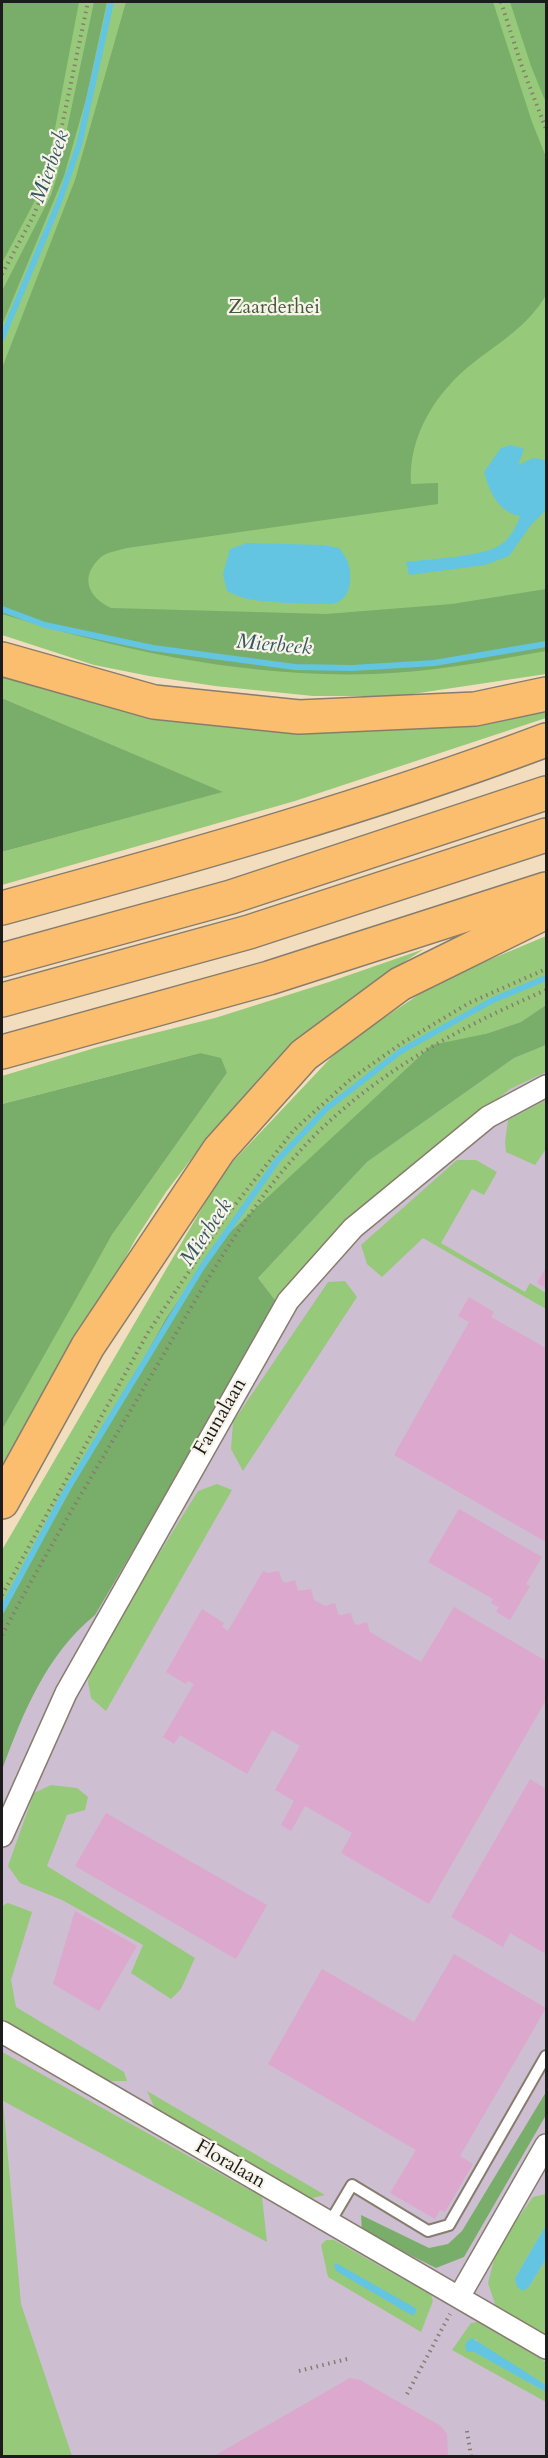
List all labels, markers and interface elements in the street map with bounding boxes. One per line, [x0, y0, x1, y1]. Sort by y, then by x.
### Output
water label: Mierbeek [26, 127, 76, 207]
park label: Zaarderhei [228, 296, 320, 320]
water label: Mierbeek [235, 630, 313, 662]
water label: Mierbeek [175, 1195, 239, 1271]
street label: Faunalaan [189, 1374, 253, 1460]
street label: Floralaan [191, 2135, 269, 2195]

